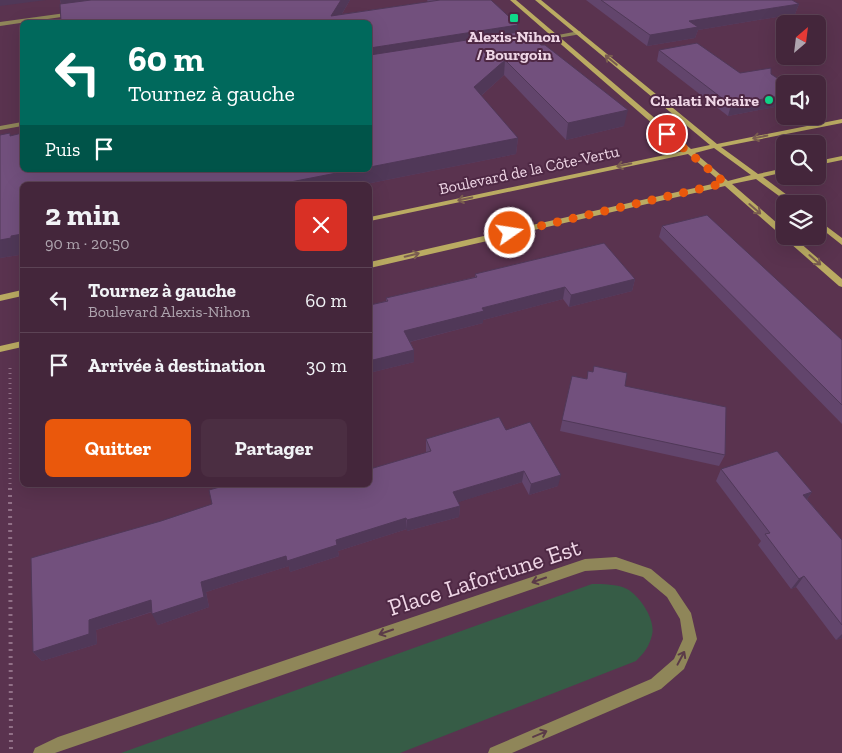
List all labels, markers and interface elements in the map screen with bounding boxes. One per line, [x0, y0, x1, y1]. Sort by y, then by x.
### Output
marker: Alexis-Nihon / Bourgoin [508, 12, 520, 24]
north arrow [776, 15, 826, 65]
map controls [776, 15, 826, 245]
place label: Alexis-Nihon / Bourgoin [468, 27, 561, 64]
text: 60 m [128, 38, 204, 80]
icon: left [45, 40, 110, 105]
one-way arrow [605, 55, 618, 66]
button: sound [776, 75, 826, 125]
text: Tournez à gauche [128, 80, 295, 107]
place label: Chalati Notaire [650, 91, 759, 110]
marker: Chalati Notaire [763, 94, 775, 106]
pin [646, 113, 688, 155]
icon: arrive [653, 120, 681, 148]
one-way arrow [752, 132, 768, 142]
icon: arrive [90, 135, 118, 163]
button: search [776, 135, 826, 185]
text: Puis [45, 138, 80, 161]
street label: Boulevard de la Côte-Vertu [437, 142, 621, 198]
one-way arrow [617, 161, 633, 171]
one-way arrow [458, 195, 474, 204]
button: layers [776, 195, 826, 245]
text: 2 min [45, 197, 120, 233]
button: close [295, 199, 347, 251]
one-way arrow [748, 203, 761, 214]
position arrow [483, 206, 535, 258]
text: 90 m · 20:50 [45, 234, 129, 253]
one-way arrow [404, 250, 420, 259]
one-way arrow [808, 254, 821, 266]
text: Tournez à gauche [88, 279, 236, 302]
icon: left [45, 286, 73, 314]
text: 60 m [305, 289, 347, 312]
text: Boulevard Alexis-Nihon [88, 302, 250, 321]
icon: arrive [45, 351, 73, 379]
text: Arrivée à destination [88, 354, 265, 377]
text: 30 m [306, 354, 347, 377]
button: Quitter [45, 419, 191, 477]
button: Partager [201, 419, 347, 477]
street label: Place Lafortune Est [384, 532, 584, 622]
one-way arrow [532, 576, 548, 585]
one-way arrow [378, 628, 394, 638]
one-way arrow [677, 651, 686, 666]
one-way arrow [532, 728, 547, 738]

